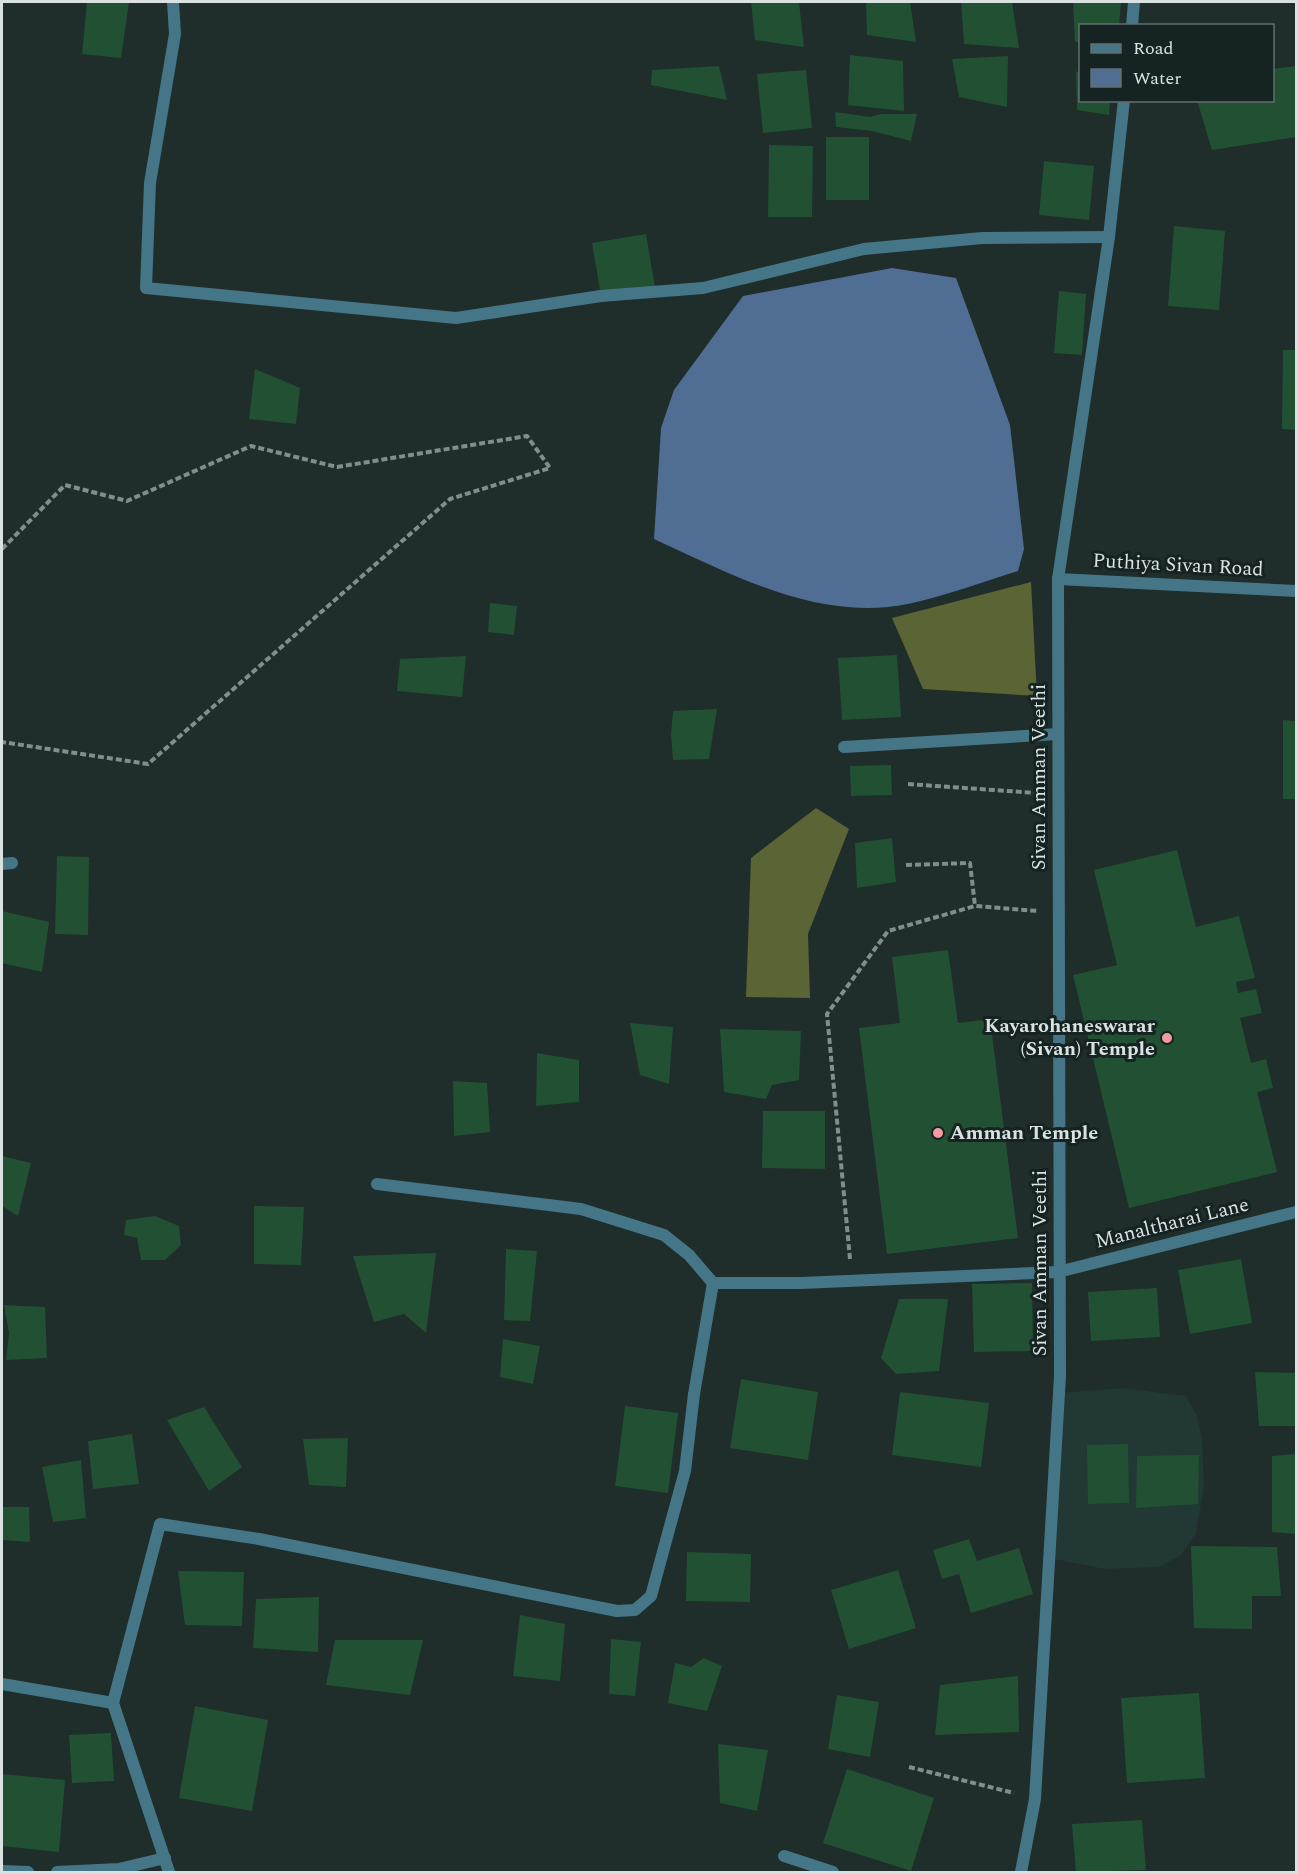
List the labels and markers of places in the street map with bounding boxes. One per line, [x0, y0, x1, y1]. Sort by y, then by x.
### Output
place label: Kayarohaneswarar (Sivan) Temple [984, 1011, 1155, 1064]
marker: Kayarohaneswarar (Sivan) Temple [1160, 1031, 1174, 1045]
place label: Amman Temple [950, 1118, 1098, 1148]
marker: Amman Temple [931, 1126, 945, 1140]

